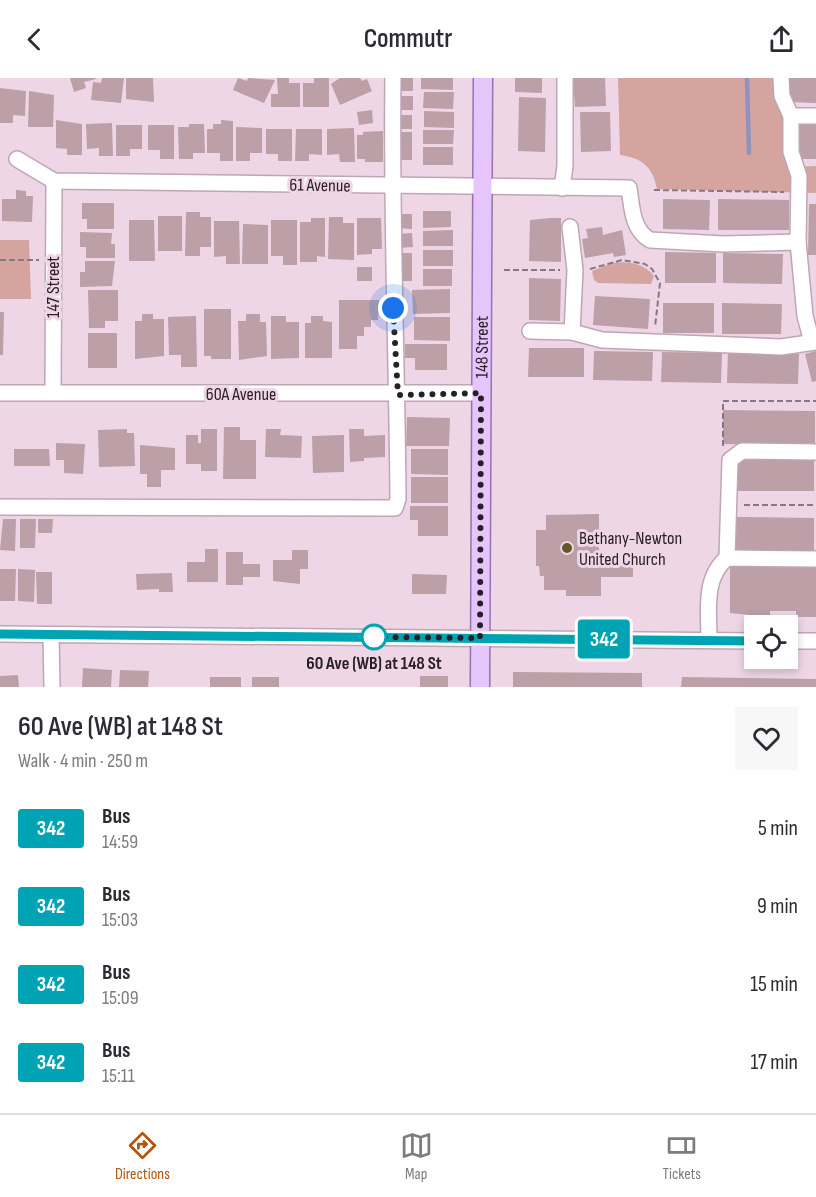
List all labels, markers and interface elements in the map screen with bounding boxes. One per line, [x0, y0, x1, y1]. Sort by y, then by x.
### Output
icon: back [18, 23, 51, 56]
text: Commutr [364, 23, 452, 55]
icon: share [765, 23, 798, 56]
street label: 61 Avenue [289, 174, 351, 197]
street label: 147 Street [43, 256, 64, 318]
your location [378, 293, 408, 323]
street label: 148 Street [472, 315, 493, 378]
street label: 60A Avenue [206, 384, 276, 405]
place label: Bethany-Newton United Church [579, 528, 682, 570]
marker: Bethany-Newton United Church [560, 541, 574, 555]
map controls [744, 615, 798, 669]
button: locate [744, 615, 798, 669]
line badge: 342 [570, 620, 638, 658]
marker: 60 Ave (WB) at 148 St [361, 624, 387, 650]
text: 342 [590, 627, 618, 652]
place label: 60 Ave (WB) at 148 St [306, 653, 442, 674]
button: heart [735, 707, 798, 770]
text: 60 Ave (WB) at 148 St [18, 710, 223, 743]
text: Walk · 4 min · 250 m [18, 749, 148, 773]
text: Bus [102, 803, 131, 830]
text: 5 min [758, 815, 798, 842]
text: 342 [37, 816, 65, 841]
text: 14:59 [102, 830, 138, 854]
text: Bus [102, 881, 131, 908]
text: 9 min [757, 893, 798, 920]
text: 342 [37, 894, 65, 919]
text: 15:03 [102, 908, 138, 932]
text: Bus [102, 959, 131, 986]
text: 15 min [750, 971, 798, 998]
text: 342 [37, 972, 65, 997]
text: 15:09 [102, 986, 139, 1010]
text: Bus [102, 1037, 131, 1064]
text: 17 min [750, 1049, 798, 1076]
text: 342 [37, 1050, 65, 1075]
text: 15:11 [102, 1064, 135, 1088]
tab: Directions [115, 1129, 170, 1184]
tab: Map [400, 1129, 433, 1184]
tab: Tickets [662, 1129, 701, 1184]

